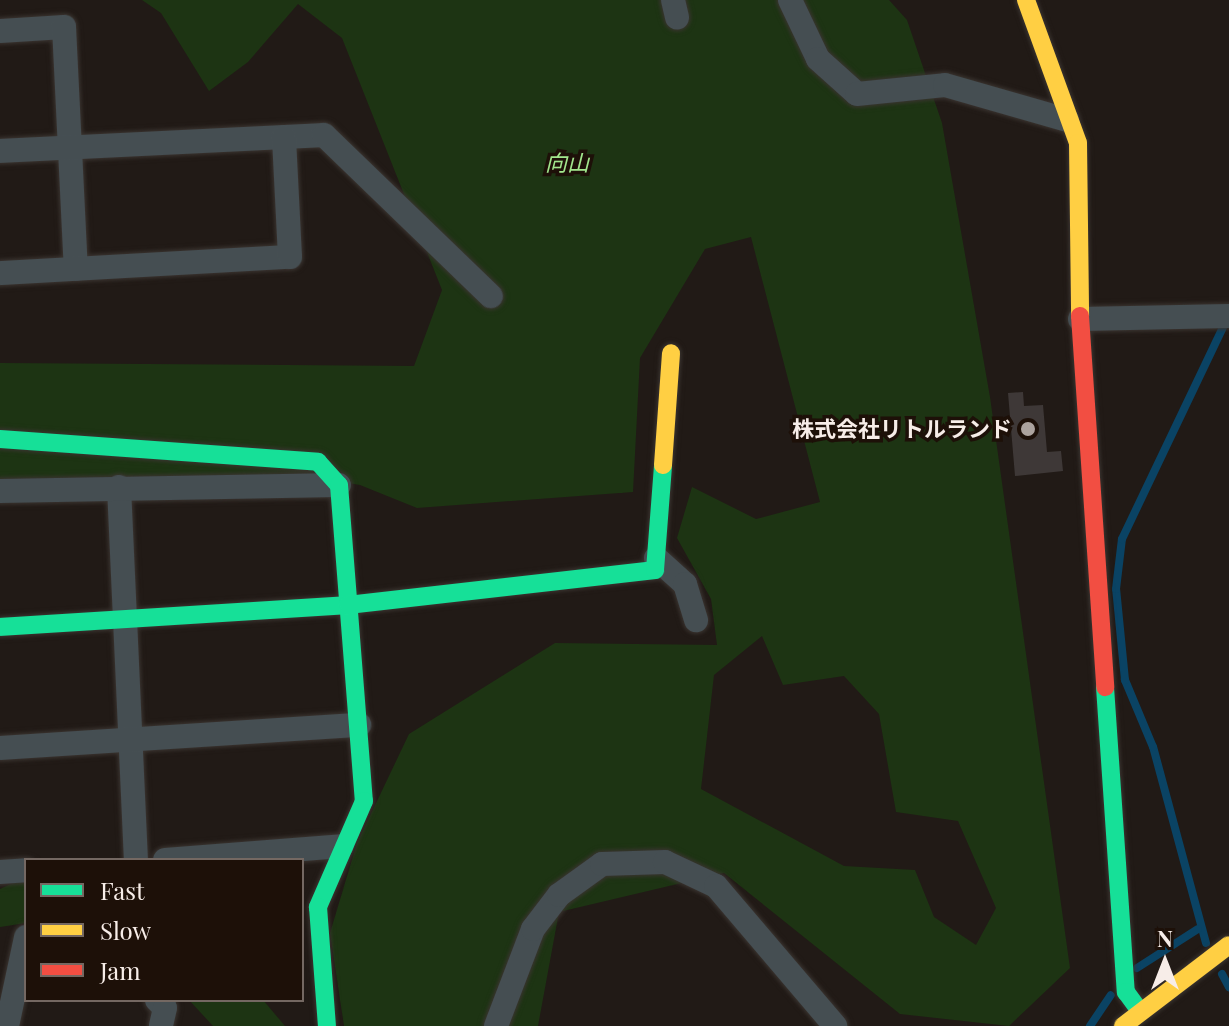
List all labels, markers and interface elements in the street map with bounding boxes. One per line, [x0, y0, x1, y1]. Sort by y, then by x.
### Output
park label: 向山 [545, 150, 589, 176]
place label: 株式会社リトルランド [792, 416, 1012, 442]
marker: 株式会社リトルランド [1019, 420, 1037, 438]
legend [24, 858, 304, 1002]
text: Fast [100, 874, 145, 906]
text: Slow [100, 914, 151, 946]
north arrow [1125, 922, 1205, 1002]
text: N [1157, 923, 1173, 953]
text: Jam [100, 954, 141, 986]

